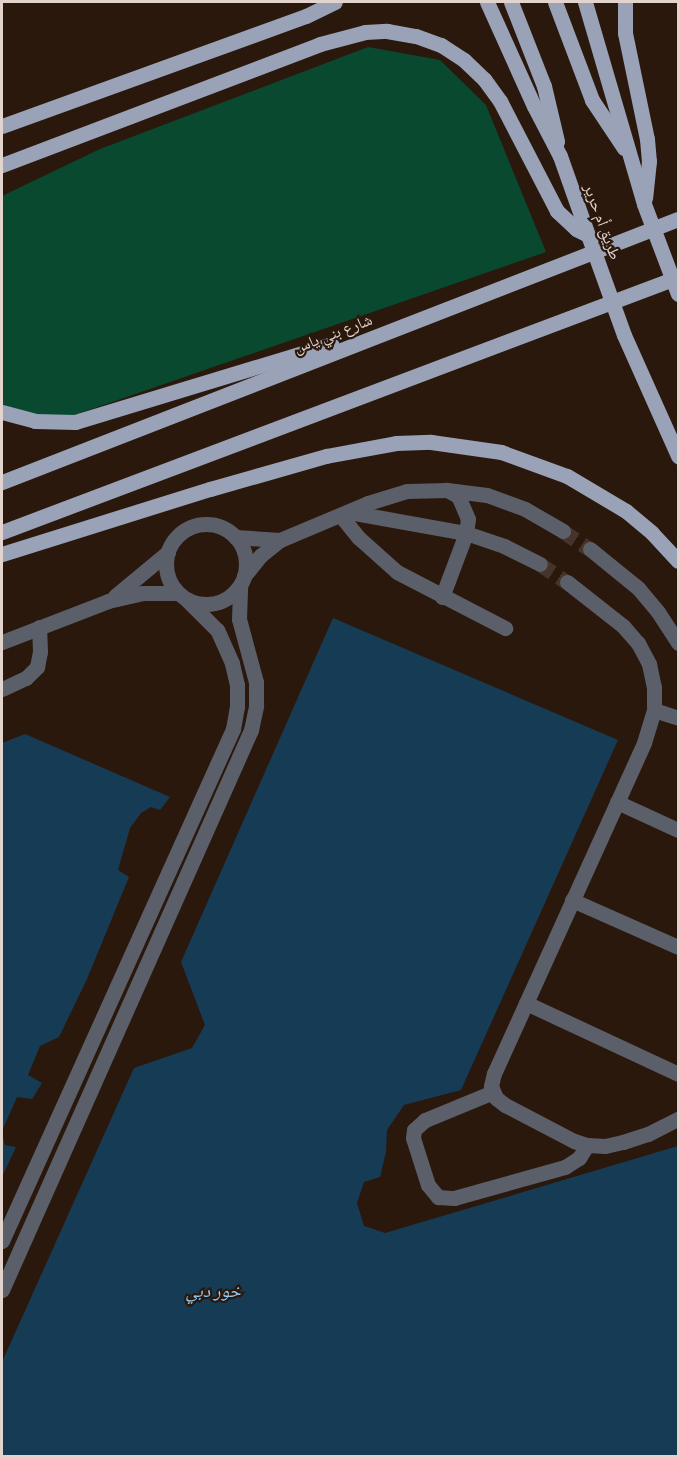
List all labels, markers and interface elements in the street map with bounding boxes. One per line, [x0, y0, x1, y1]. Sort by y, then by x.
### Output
street label: طريق أم حرير [579, 181, 625, 263]
street label: شارع بني ياس [291, 310, 375, 358]
water label: خور دبي [185, 1281, 241, 1303]

